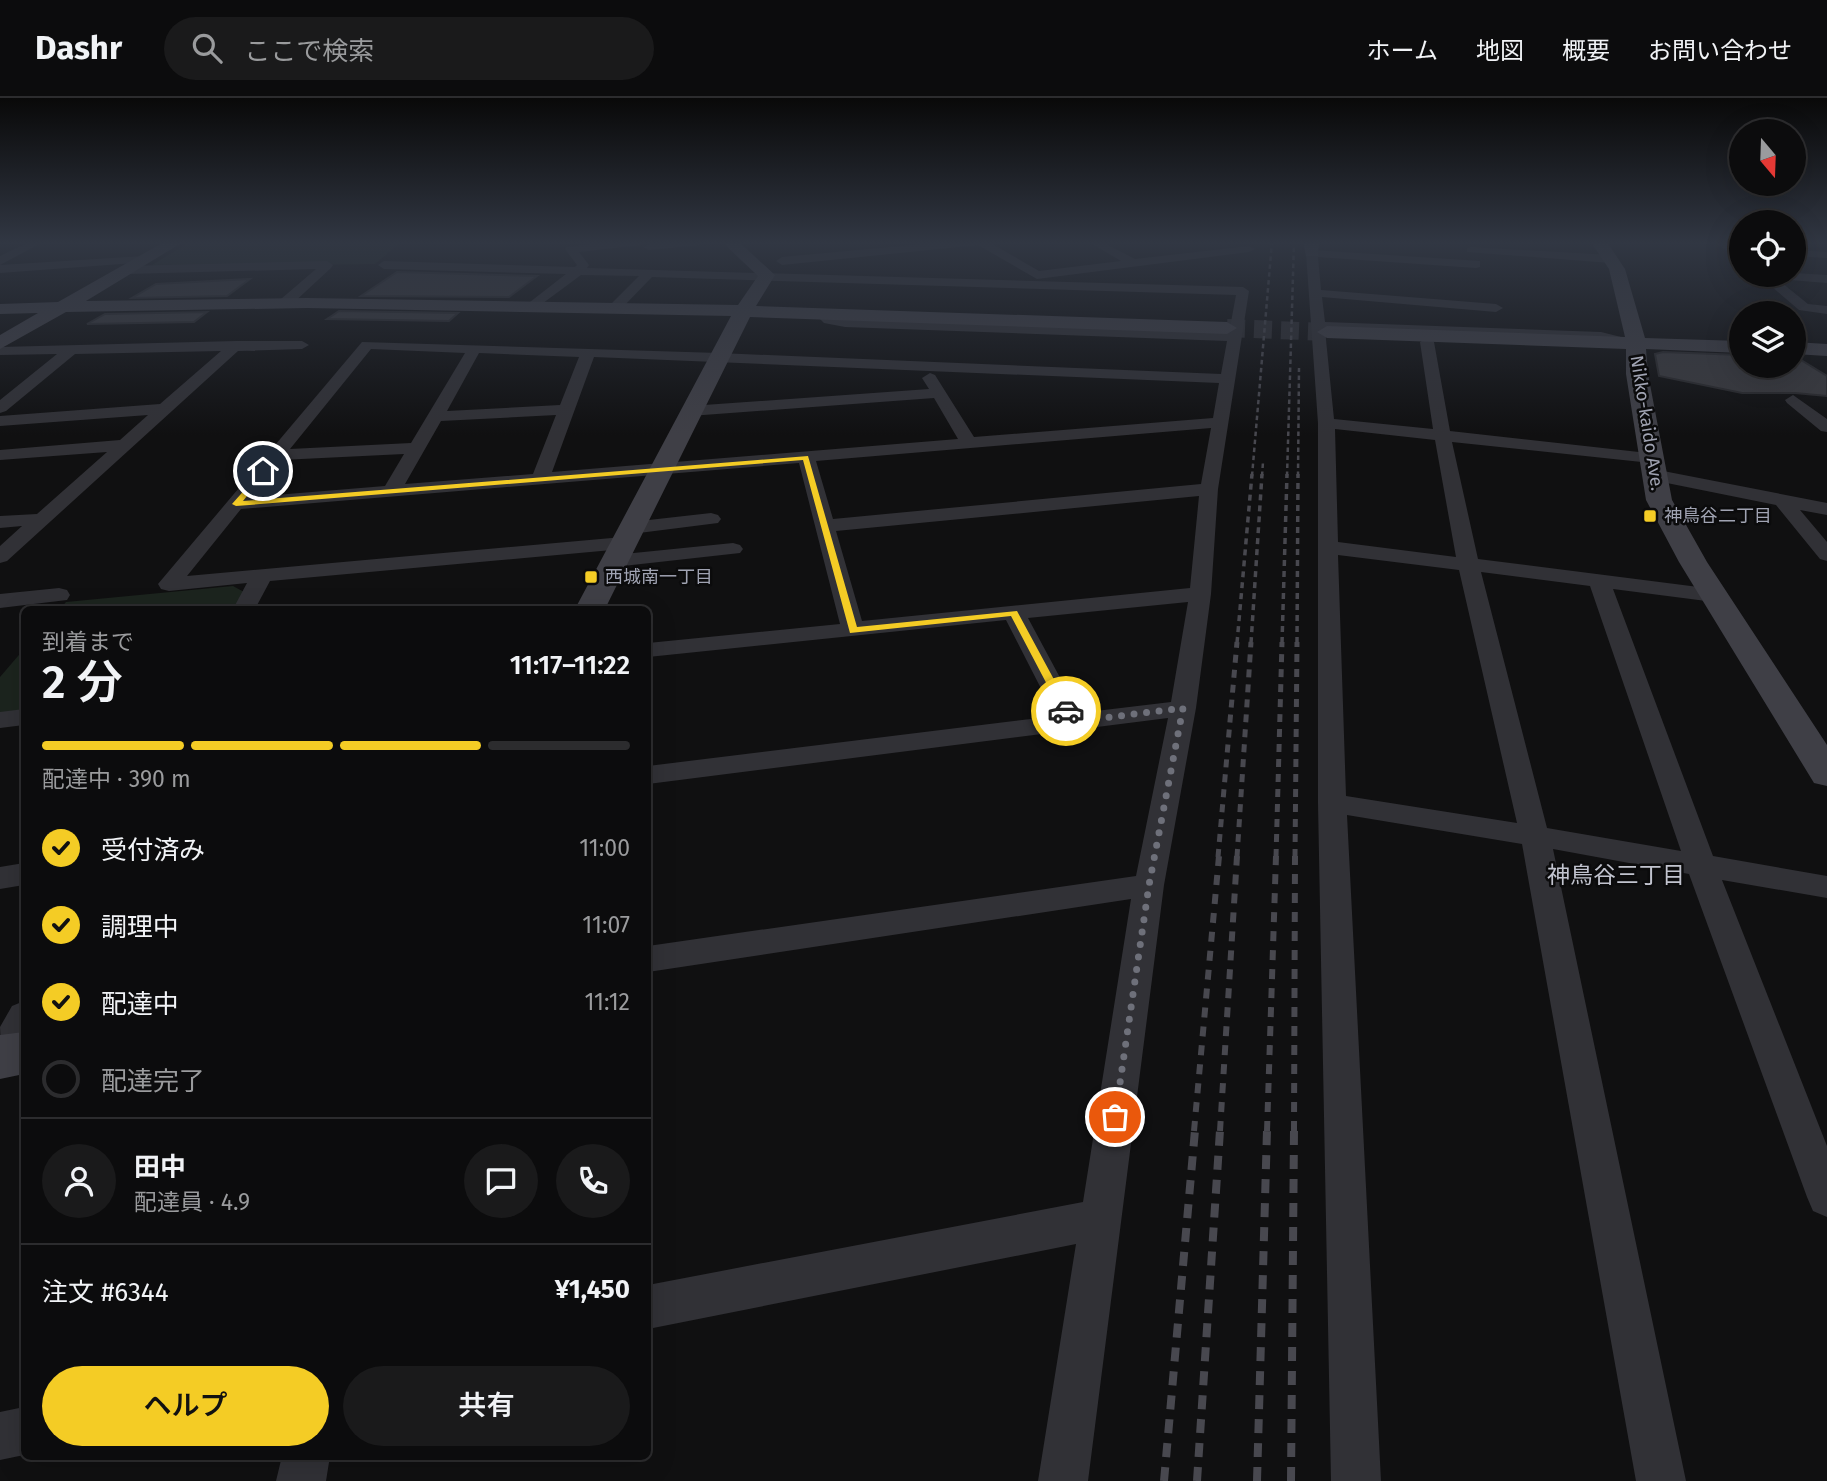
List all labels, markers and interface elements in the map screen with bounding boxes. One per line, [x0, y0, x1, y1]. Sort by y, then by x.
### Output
search box [164, 17, 654, 80]
text: Dashr [35, 28, 122, 68]
icon: search [188, 29, 226, 67]
text: ここで検索 [244, 36, 374, 67]
text: ホーム [1367, 37, 1438, 65]
text: 地図 [1476, 37, 1524, 65]
text: 概要 [1562, 37, 1610, 65]
text: お問い合わせ [1648, 37, 1792, 65]
north arrow [1729, 119, 1806, 196]
map controls [1729, 119, 1806, 378]
button: locate [1729, 210, 1806, 287]
button: layers [1729, 301, 1806, 378]
street label: Nikko-kaido Ave. [1625, 354, 1669, 492]
pin [233, 441, 293, 501]
icon: home [244, 452, 282, 490]
place label: 神鳥谷二丁目 [1664, 505, 1772, 527]
marker: 神鳥谷二丁目 [1642, 508, 1658, 524]
place label: 西城南一丁目 [605, 566, 713, 588]
marker: 西城南一丁目 [583, 569, 599, 585]
text: 到着まで [42, 628, 134, 656]
text: 11:17–11:22 [510, 650, 630, 681]
text: 2 分 [42, 655, 123, 710]
courier [1031, 676, 1101, 746]
icon: car [1047, 692, 1085, 730]
text: 配達中 · 390 m [42, 765, 191, 793]
icon: check [42, 829, 80, 867]
text: 11:00 [579, 834, 630, 862]
text: 受付済み [101, 835, 205, 866]
district label: 神鳥谷三丁目 [1547, 861, 1685, 889]
icon: check [42, 906, 80, 944]
text: 11:07 [582, 911, 630, 939]
text: 調理中 [101, 912, 179, 943]
icon: check [42, 983, 80, 1021]
text: 11:12 [584, 988, 630, 1016]
text: 配達中 [101, 989, 179, 1020]
text: 配達完了 [101, 1066, 205, 1097]
pin [1085, 1087, 1145, 1147]
icon: bag [1096, 1098, 1134, 1136]
button: person [42, 1144, 116, 1218]
button: chat [464, 1144, 538, 1218]
button: phone [556, 1144, 630, 1218]
text: 田中 [134, 1152, 186, 1183]
text: 配達員 · 4.9 [134, 1188, 250, 1216]
text: ¥1,450 [555, 1274, 630, 1305]
text: 注文 #6344 [42, 1277, 168, 1308]
button: ヘルプ [42, 1366, 329, 1446]
button: 共有 [343, 1366, 630, 1446]

